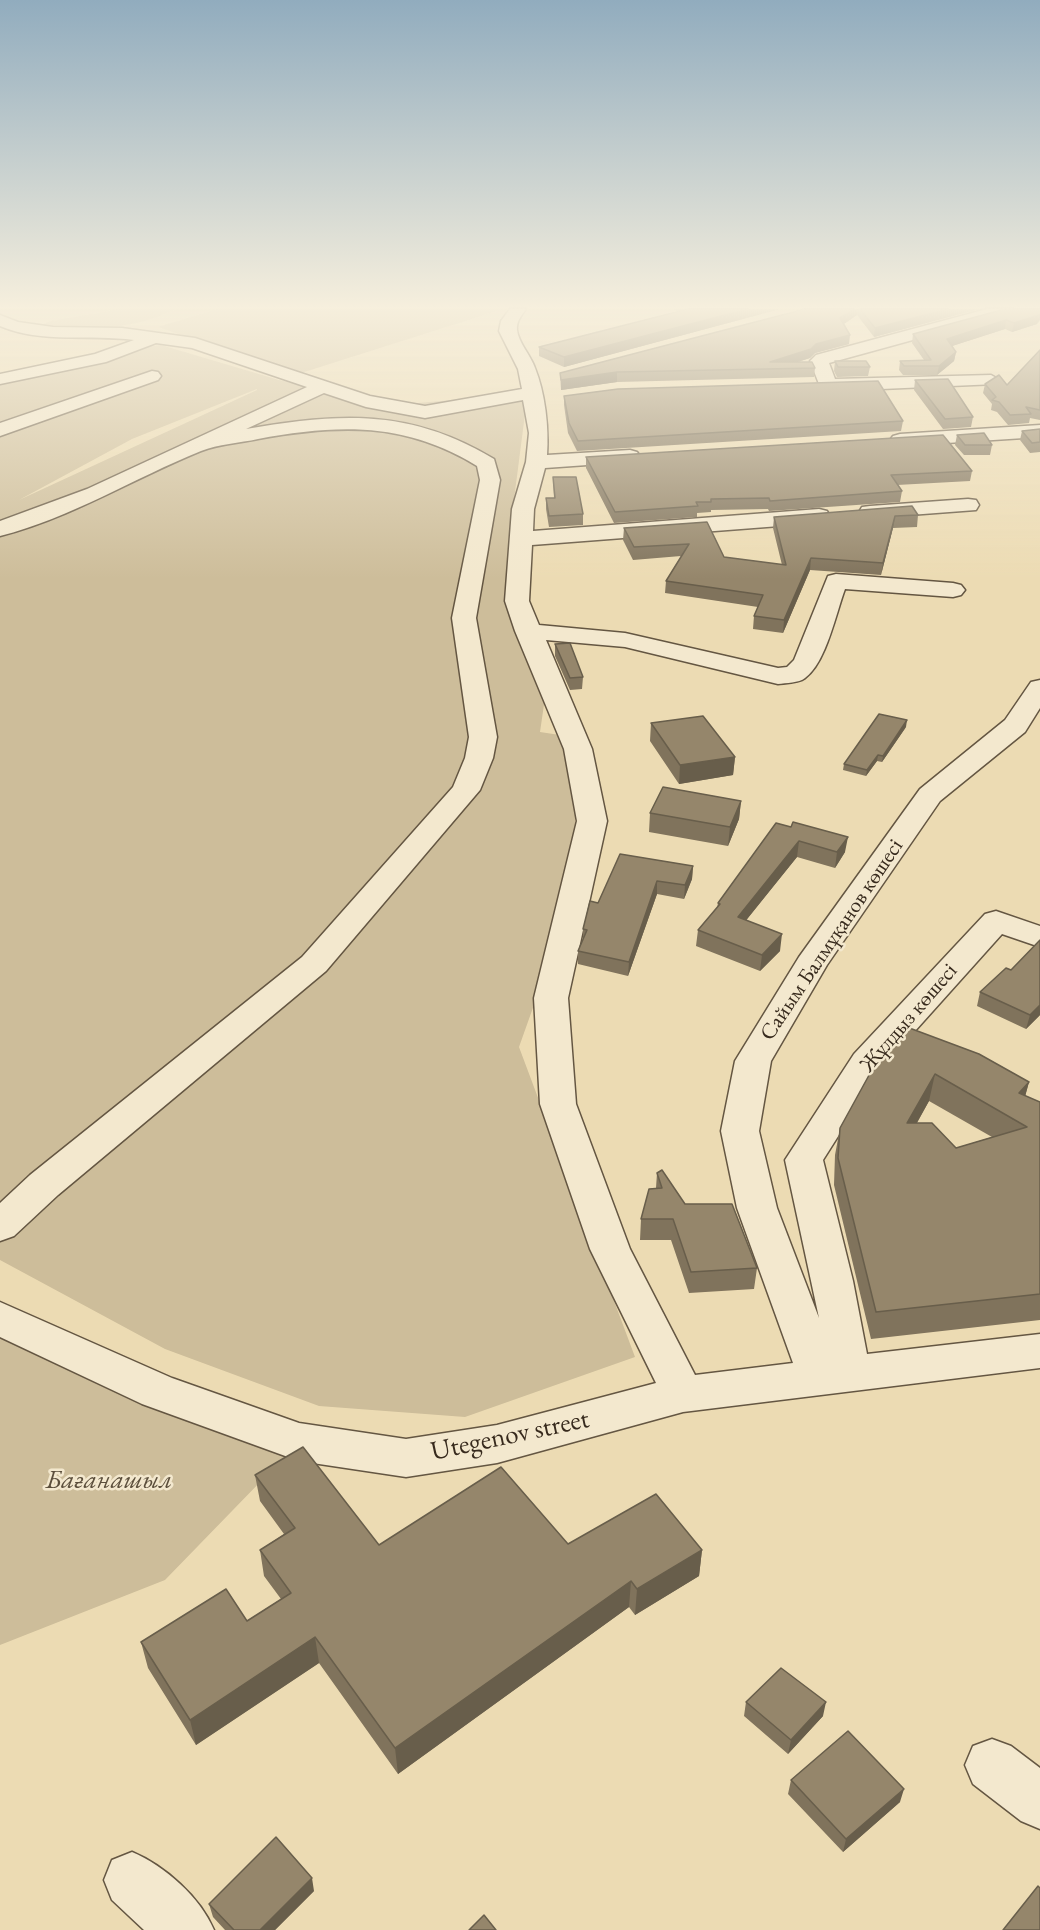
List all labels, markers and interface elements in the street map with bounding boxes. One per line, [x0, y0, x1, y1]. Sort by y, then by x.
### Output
street label: Сайым Балмұқанов көшесі [755, 834, 909, 1046]
street label: Жұлдыз көшесі [855, 958, 963, 1078]
street label: Utegenov street [428, 1403, 592, 1469]
park label: Бағанашыл [45, 1465, 173, 1497]

